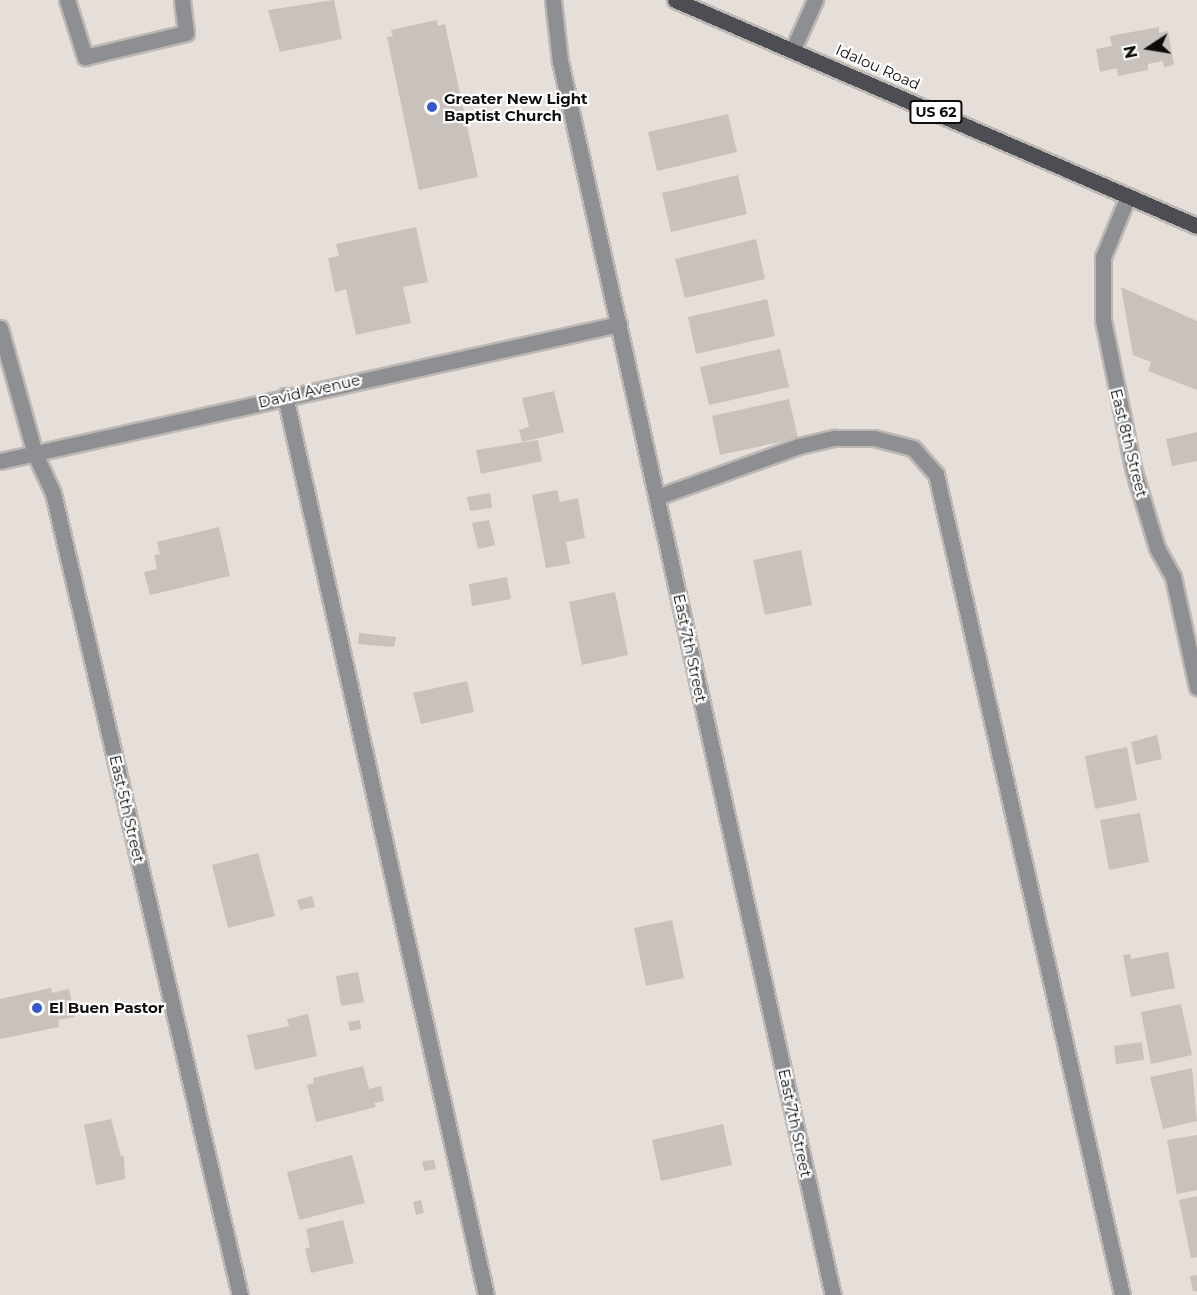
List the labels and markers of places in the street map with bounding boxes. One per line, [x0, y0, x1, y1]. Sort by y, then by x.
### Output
place label: Greater New Light Baptist Church [444, 89, 588, 124]
marker: Greater New Light Baptist Church [425, 100, 439, 114]
place label: El Buen Pastor [49, 999, 164, 1017]
marker: El Buen Pastor [30, 1001, 44, 1015]

